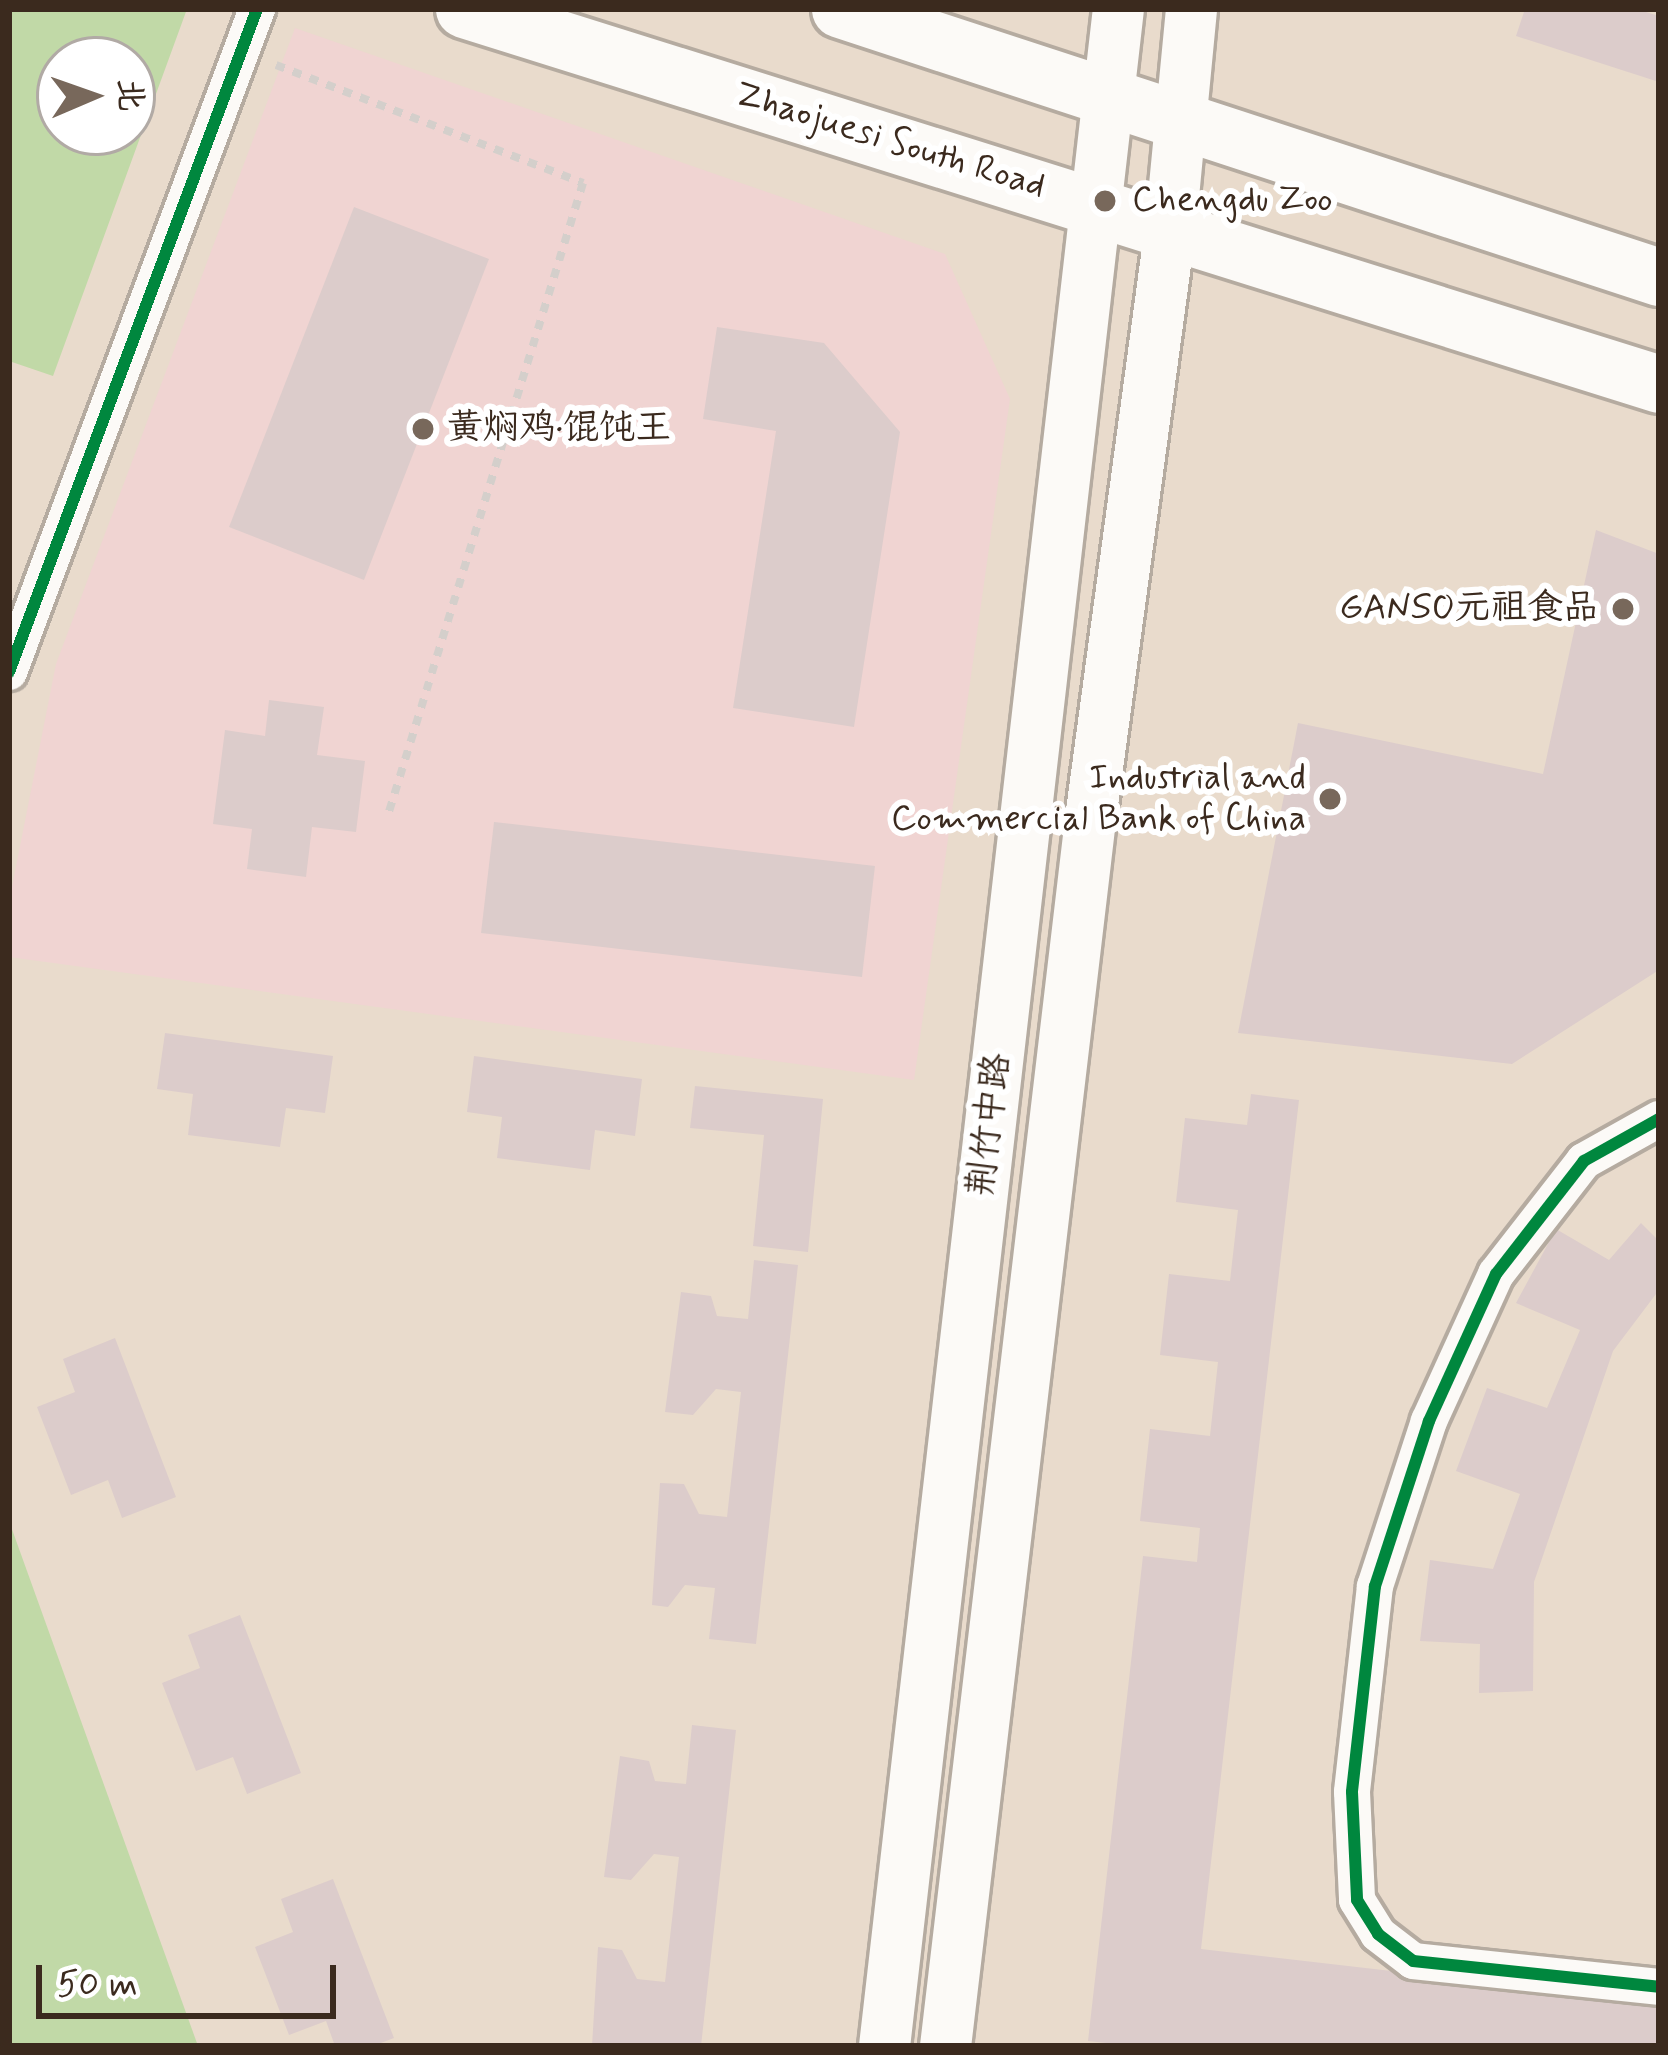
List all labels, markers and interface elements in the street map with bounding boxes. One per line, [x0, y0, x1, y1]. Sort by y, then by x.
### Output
north arrow [36, 36, 156, 156]
street label: Zhaojuesi South Road [730, 73, 1050, 209]
text: 北 [106, 78, 152, 112]
place label: Chengdu Zoo [1132, 179, 1335, 223]
marker: Chengdu Zoo [1089, 185, 1121, 217]
place label: 黄焖鸡·馄饨王 [447, 407, 671, 451]
marker: 黄焖鸡·馄饨王 [410, 416, 436, 442]
place label: GANSO元祖食品 [1339, 587, 1599, 631]
marker: GANSO元祖食品 [1610, 596, 1636, 622]
place label: Industrial and Commercial Bank of China [872, 756, 1306, 841]
marker: Industrial and Commercial Bank of China [1317, 786, 1343, 812]
street label: 荆竹中路 [960, 1051, 1020, 1199]
scale bar [42, 1941, 342, 2015]
text: 50 m [57, 1962, 138, 2009]

